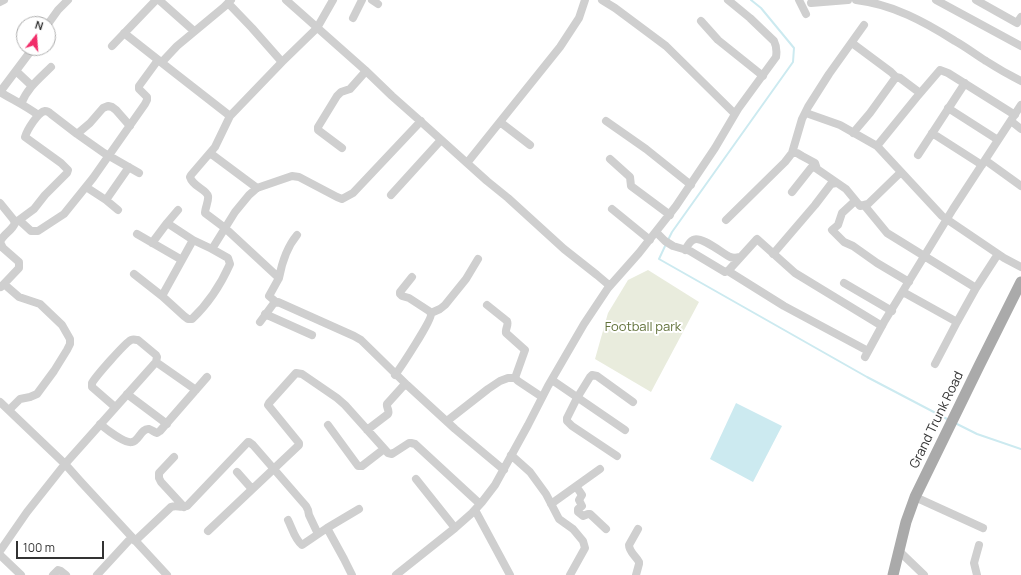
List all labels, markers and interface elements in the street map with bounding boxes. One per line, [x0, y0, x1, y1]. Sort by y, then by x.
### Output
north arrow [16, 16, 56, 56]
text: N [33, 17, 45, 33]
park label: Football park [605, 319, 681, 335]
street label: Grand Trunk Road [907, 369, 967, 471]
scale bar [18, 533, 106, 559]
text: 100 m [23, 539, 55, 556]

